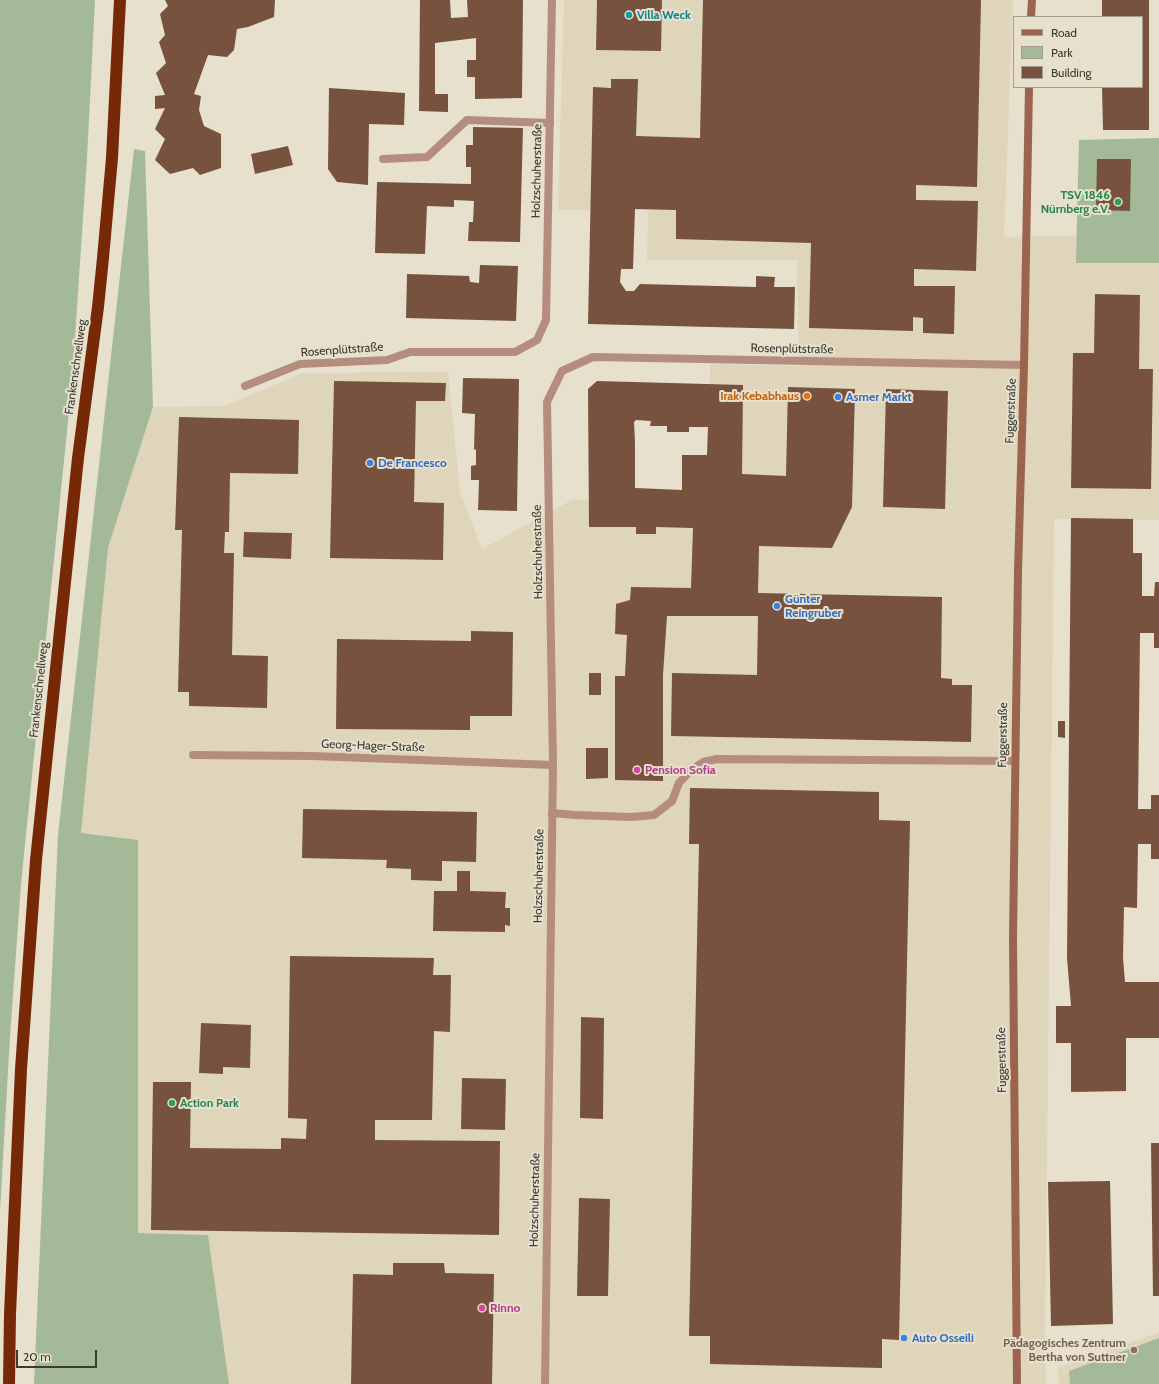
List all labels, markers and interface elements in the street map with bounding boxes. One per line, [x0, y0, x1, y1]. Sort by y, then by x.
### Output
place label: Villa Weck [637, 8, 691, 22]
marker: Villa Weck [624, 10, 634, 20]
legend [1013, 16, 1143, 88]
text: Road [1051, 25, 1077, 40]
text: Park [1051, 45, 1073, 60]
text: Building [1051, 65, 1092, 80]
street label: Holzschuherstraße [529, 124, 545, 218]
place label: TSV 1846 Nürnberg e.V. [1041, 188, 1110, 216]
marker: TSV 1846 Nürnberg e.V. [1113, 197, 1123, 207]
street label: Frankenschnellweg [62, 318, 90, 416]
street label: Rosenplütstraße [300, 340, 384, 360]
street label: Rosenplütstraße [750, 341, 834, 357]
street label: Fuggerstraße [1003, 378, 1019, 444]
place label: Irak Kebabhaus [720, 389, 799, 403]
place label: Asmer Markt [846, 390, 912, 404]
marker: Irak Kebabhaus [802, 391, 812, 401]
marker: Asmer Markt [833, 392, 843, 402]
place label: De Francesco [378, 456, 447, 470]
marker: De Francesco [365, 458, 375, 468]
street label: Holzschuherstraße [530, 505, 546, 599]
place label: Günter Reingruber [785, 592, 842, 620]
marker: Günter Reingruber [772, 601, 782, 611]
street label: Frankenschnellweg [27, 642, 51, 738]
street label: Fuggerstraße [995, 702, 1011, 768]
street label: Georg-Hager-Straße [321, 737, 425, 755]
place label: Pension Sofia [645, 763, 716, 777]
marker: Pension Sofia [632, 765, 642, 775]
street label: Holzschuherstraße [531, 829, 547, 923]
street label: Fuggerstraße [994, 1027, 1010, 1093]
place label: Action Park [180, 1096, 239, 1110]
marker: Action Park [167, 1098, 177, 1108]
street label: Holzschuherstraße [527, 1153, 543, 1247]
place label: Rinno [490, 1301, 520, 1315]
marker: Rinno [477, 1303, 487, 1313]
place label: Auto Osseili [912, 1331, 974, 1345]
marker: Auto Osseili [899, 1333, 909, 1343]
place label: Pädagogisches Zentrum Bertha von Suttner [1003, 1336, 1126, 1364]
scale bar [18, 1342, 99, 1368]
marker: Pädagogisches Zentrum Bertha von Suttner [1129, 1345, 1139, 1355]
text: 20 m [23, 1349, 51, 1364]

